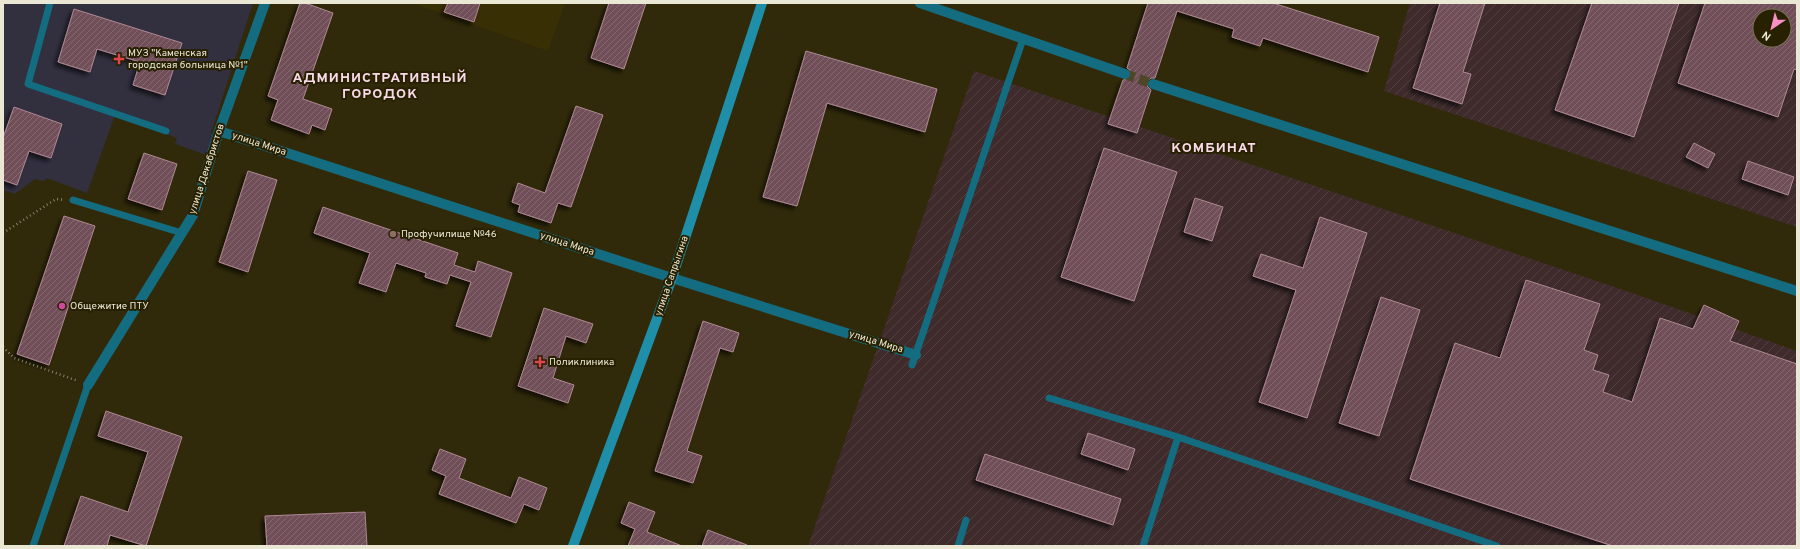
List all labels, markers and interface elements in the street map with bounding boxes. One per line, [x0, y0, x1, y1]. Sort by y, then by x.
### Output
north arrow [1752, 8, 1792, 48]
text: N [1760, 27, 1774, 43]
place label: МУЗ "Каменская городская больница №1" [128, 47, 248, 72]
marker: МУЗ "Каменская городская больница №1" [113, 53, 125, 65]
district label: АДМИНИСТРАТИВНЫЙ ГОРОДОК [292, 69, 468, 103]
street label: улица Декабристов [186, 122, 228, 216]
street label: улица Мира [230, 129, 288, 159]
district label: КОМБИНАТ [1171, 140, 1257, 157]
place label: Профучилище №46 [401, 228, 497, 241]
marker: Профучилище №46 [388, 229, 398, 239]
street label: улица Мира [538, 229, 596, 259]
street label: улица Сапрыгина [652, 234, 692, 318]
place label: Общежитие ПТУ [70, 300, 149, 313]
marker: Общежитие ПТУ [57, 301, 67, 311]
street label: улица Мира [847, 328, 905, 356]
marker: Поликлиника [534, 356, 546, 368]
place label: Поликлиника [549, 356, 614, 369]

